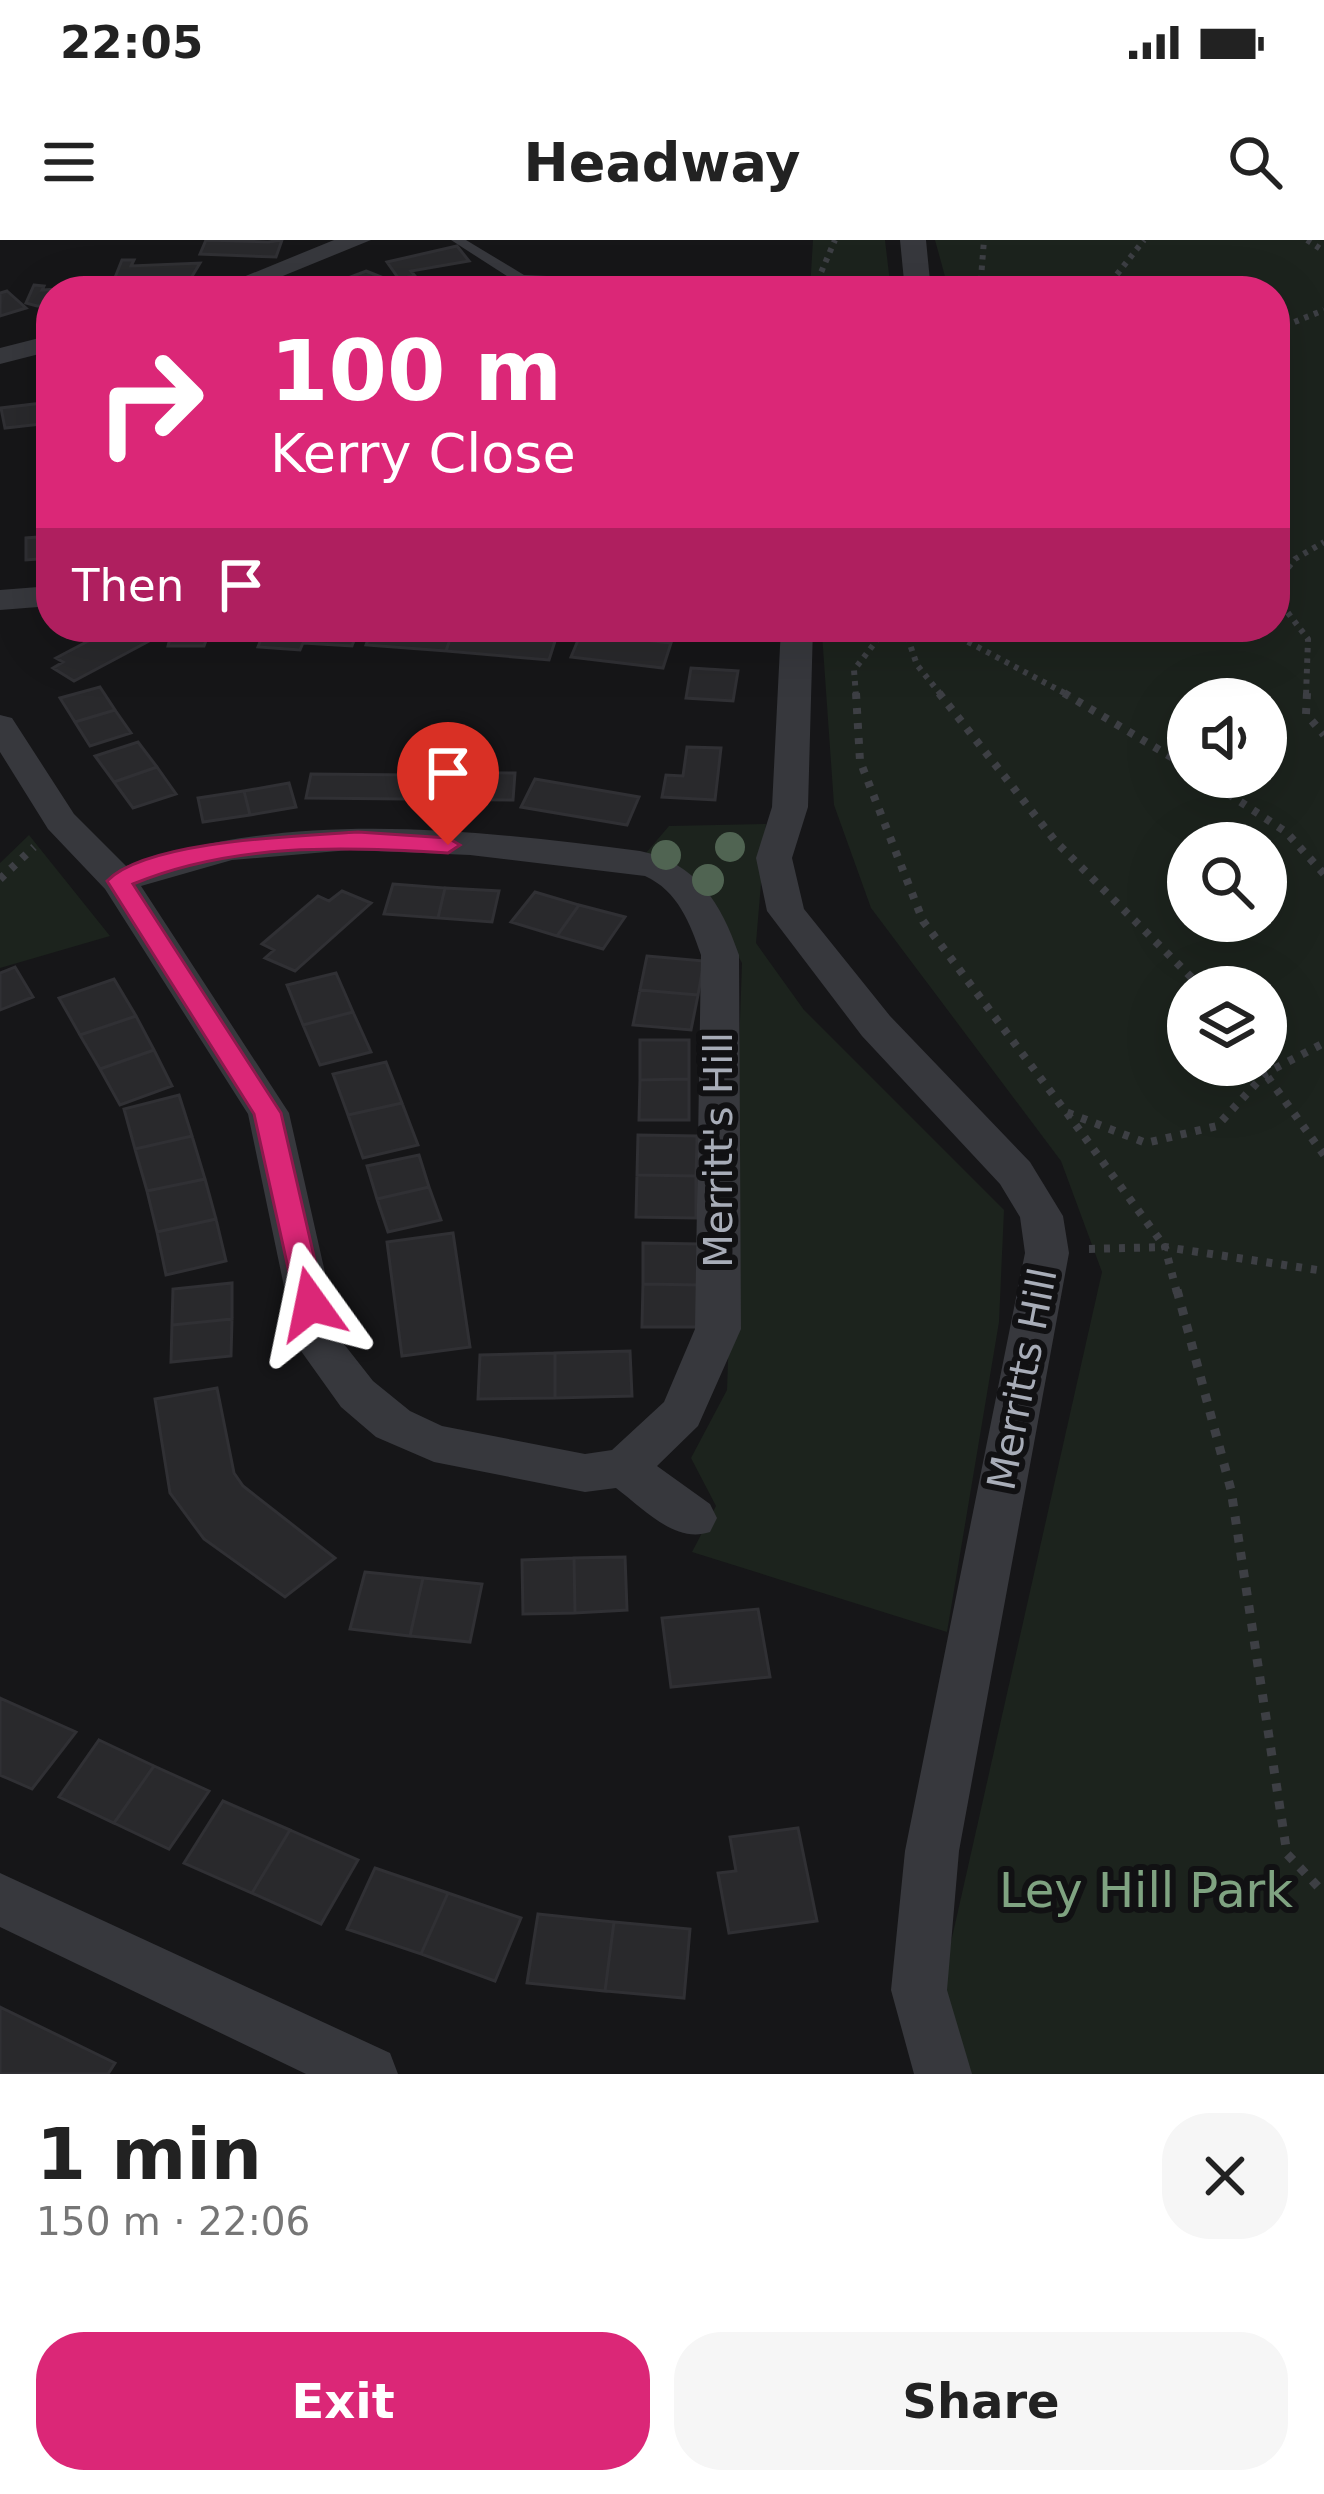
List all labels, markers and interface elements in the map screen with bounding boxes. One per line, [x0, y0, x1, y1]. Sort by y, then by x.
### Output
text: 22:05 [60, 16, 203, 69]
icon: menu [36, 129, 102, 195]
icon: search [1222, 129, 1288, 195]
text: Headway [524, 131, 800, 194]
text: 100 m [270, 322, 562, 420]
icon: right [72, 324, 228, 480]
text: Kerry Close [270, 422, 576, 485]
icon: arrive [208, 552, 274, 618]
text: Then [72, 559, 184, 612]
map controls [1167, 678, 1287, 1086]
button: sound [1167, 678, 1287, 798]
pin [397, 722, 499, 845]
icon: arrive [415, 740, 481, 806]
button: search [1167, 822, 1287, 942]
button: layers [1167, 966, 1287, 1086]
street label: Merritt's Hill [696, 1032, 741, 1268]
position arrow [248, 1241, 374, 1367]
street label: Merritts Hill [978, 1264, 1066, 1494]
park label: Ley Hill Park [999, 1862, 1293, 1918]
text: 1 min [36, 2112, 262, 2196]
button: close [1162, 2113, 1288, 2239]
text: 150 m · 22:06 [36, 2199, 310, 2244]
button: Exit [36, 2332, 650, 2470]
button: Share [674, 2332, 1288, 2470]

